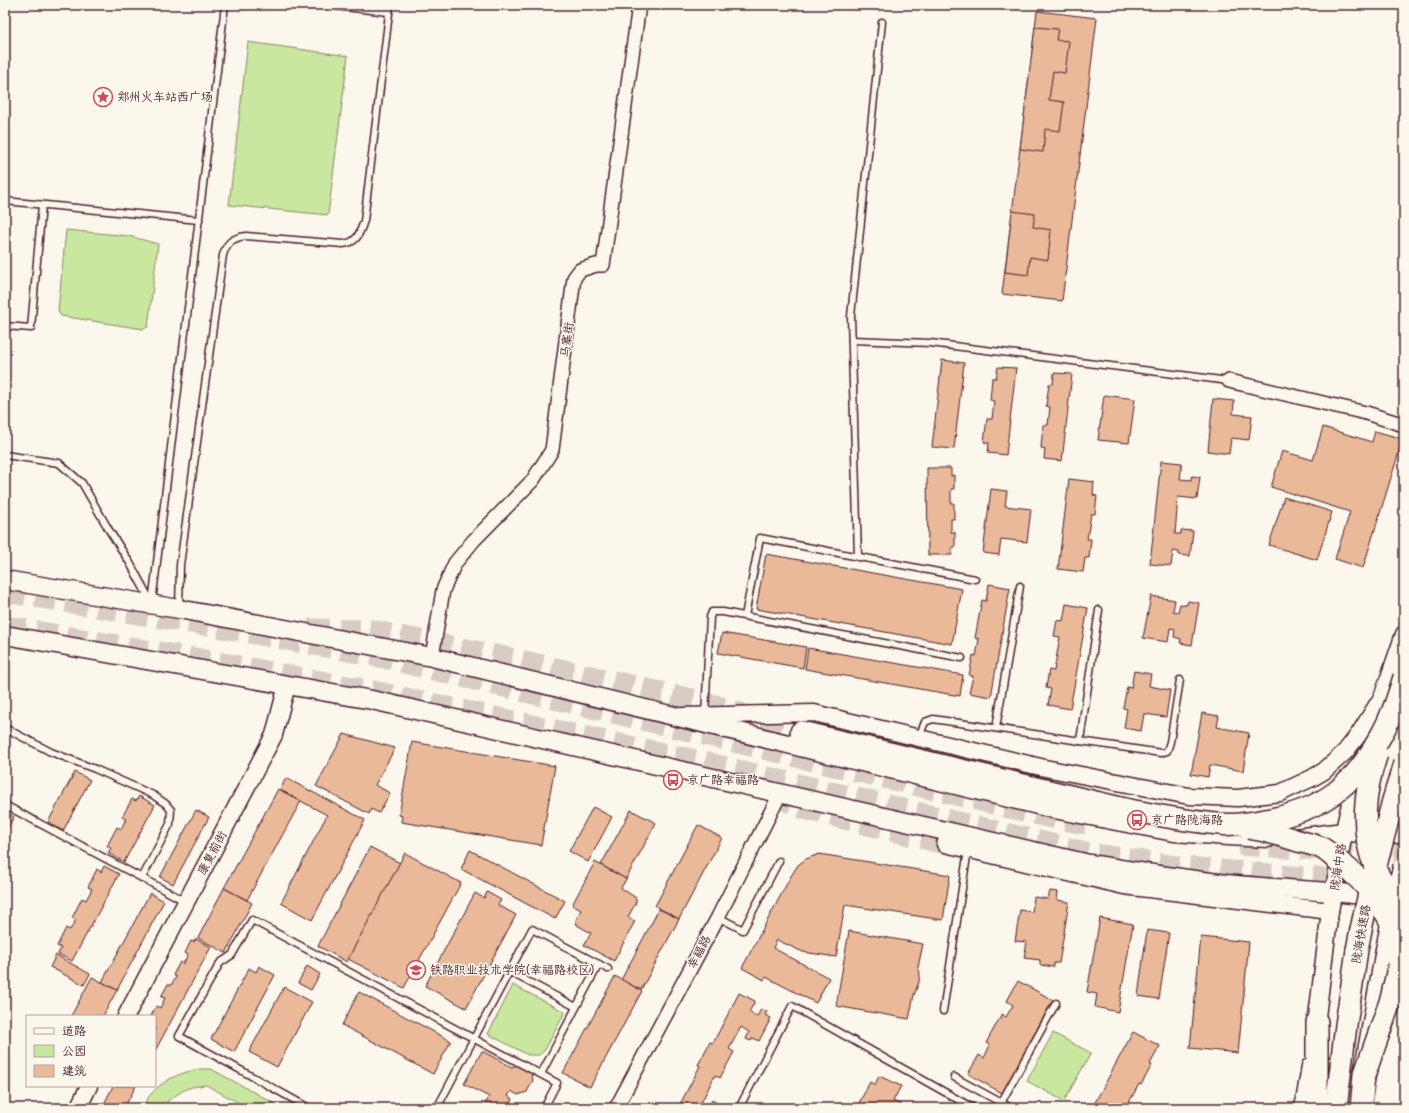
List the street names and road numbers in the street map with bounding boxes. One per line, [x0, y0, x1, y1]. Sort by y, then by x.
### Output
street label: 马寨街 [556, 321, 577, 359]
street label: 康复前街 [193, 828, 230, 878]
street label: 陇海中路 [1325, 842, 1350, 892]
street label: 陇海快速路 [1347, 903, 1374, 965]
street label: 幸福路 [683, 932, 715, 972]

